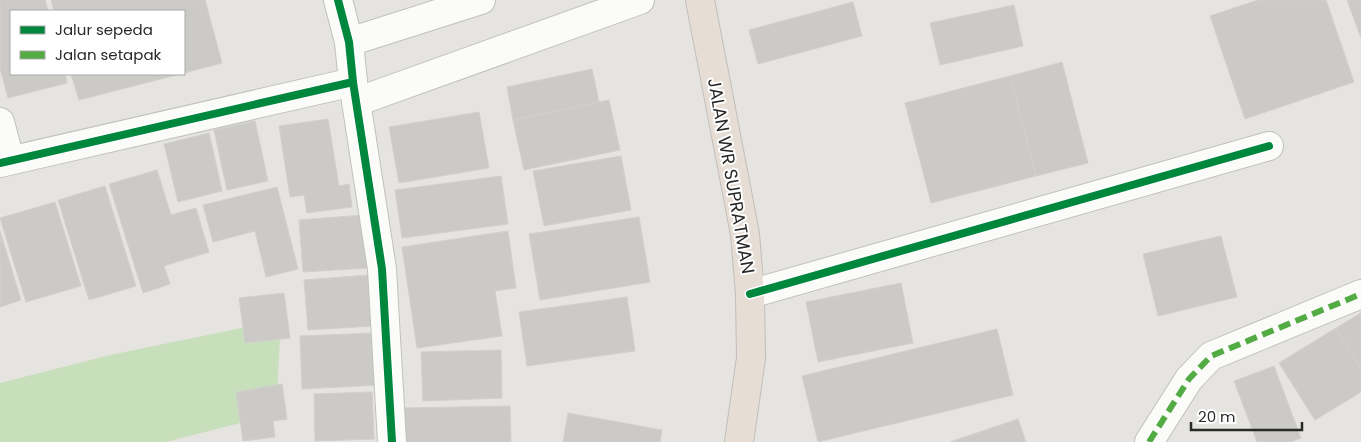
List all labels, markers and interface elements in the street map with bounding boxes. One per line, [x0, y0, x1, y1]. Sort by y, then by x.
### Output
legend [10, 10, 185, 75]
text: Jalur sepeda [55, 19, 153, 40]
text: Jalan setapak [55, 44, 162, 65]
street label: JALAN WR SUPRATMAN [702, 76, 761, 276]
scale bar [1191, 400, 1302, 432]
text: 20 m [1198, 406, 1236, 427]

